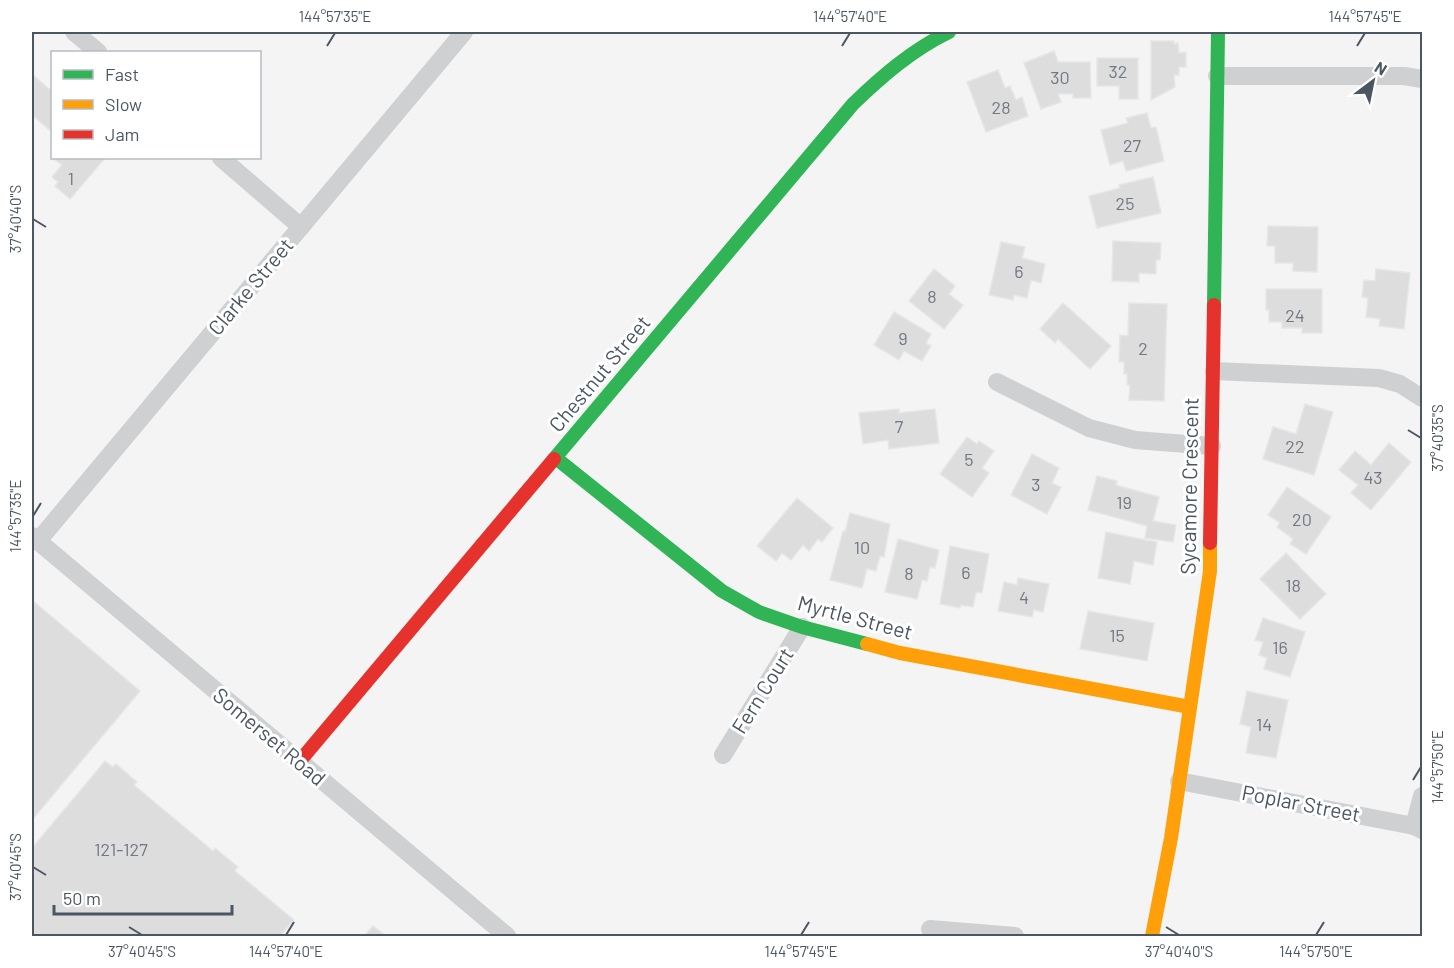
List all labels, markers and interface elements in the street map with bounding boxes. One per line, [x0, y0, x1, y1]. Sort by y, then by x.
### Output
text: 144°57'35"E [299, 7, 371, 25]
text: 144°57'40"E [813, 7, 887, 25]
text: 144°57'45"E [1328, 7, 1402, 25]
legend [51, 51, 261, 159]
north arrow [1343, 51, 1403, 111]
text: N [1372, 57, 1391, 79]
house number: 32 [1109, 60, 1127, 82]
text: Fast [105, 63, 139, 85]
house number: 30 [1050, 66, 1070, 88]
text: Slow [105, 93, 142, 115]
house number: 28 [991, 96, 1011, 118]
text: Jam [105, 123, 139, 145]
house number: 27 [1123, 134, 1142, 156]
house number: 1 [68, 167, 74, 189]
text: 37°40'40"S [6, 185, 24, 253]
house number: 25 [1116, 192, 1134, 214]
street label: Clarke Street [202, 232, 298, 340]
house number: 6 [1014, 260, 1024, 282]
house number: 8 [927, 285, 937, 307]
house number: 24 [1285, 304, 1305, 326]
street label: Chestnut Street [543, 310, 655, 436]
house number: 9 [898, 327, 908, 349]
house number: 2 [1138, 337, 1148, 359]
street label: Sycamore Crescent [1174, 397, 1203, 575]
text: 37°40'35"S [1428, 404, 1446, 472]
house number: 7 [895, 415, 904, 437]
house number: 22 [1285, 435, 1305, 457]
house number: 5 [964, 448, 974, 470]
house number: 43 [1363, 466, 1383, 488]
house number: 3 [1031, 473, 1041, 495]
text: 144°57'35"E [6, 480, 24, 552]
house number: 19 [1116, 491, 1132, 513]
house number: 20 [1292, 508, 1312, 530]
house number: 10 [854, 536, 870, 558]
house number: 6 [961, 561, 971, 583]
house number: 8 [904, 562, 914, 584]
house number: 18 [1285, 574, 1301, 596]
house number: 4 [1019, 586, 1029, 608]
street label: Myrtle Street [795, 589, 916, 644]
house number: 15 [1109, 624, 1125, 646]
house number: 16 [1272, 636, 1288, 658]
street label: Fern Court [726, 643, 798, 738]
street label: Somerset Road [209, 682, 331, 790]
house number: 14 [1256, 713, 1272, 735]
text: 144°57'50"E [1428, 730, 1446, 804]
street label: Poplar Street [1240, 779, 1362, 826]
text: 37°40'45"S [6, 833, 24, 901]
house number: 121-127 [94, 838, 148, 860]
scale bar [54, 878, 232, 916]
text: 50 m [63, 887, 101, 909]
text: 37°40'45"S [108, 942, 176, 960]
text: 144°57'40"E [249, 942, 323, 960]
text: 144°57'45"E [764, 942, 838, 960]
text: 37°40'40"S [1145, 942, 1213, 960]
text: 144°57'50"E [1279, 942, 1353, 960]

